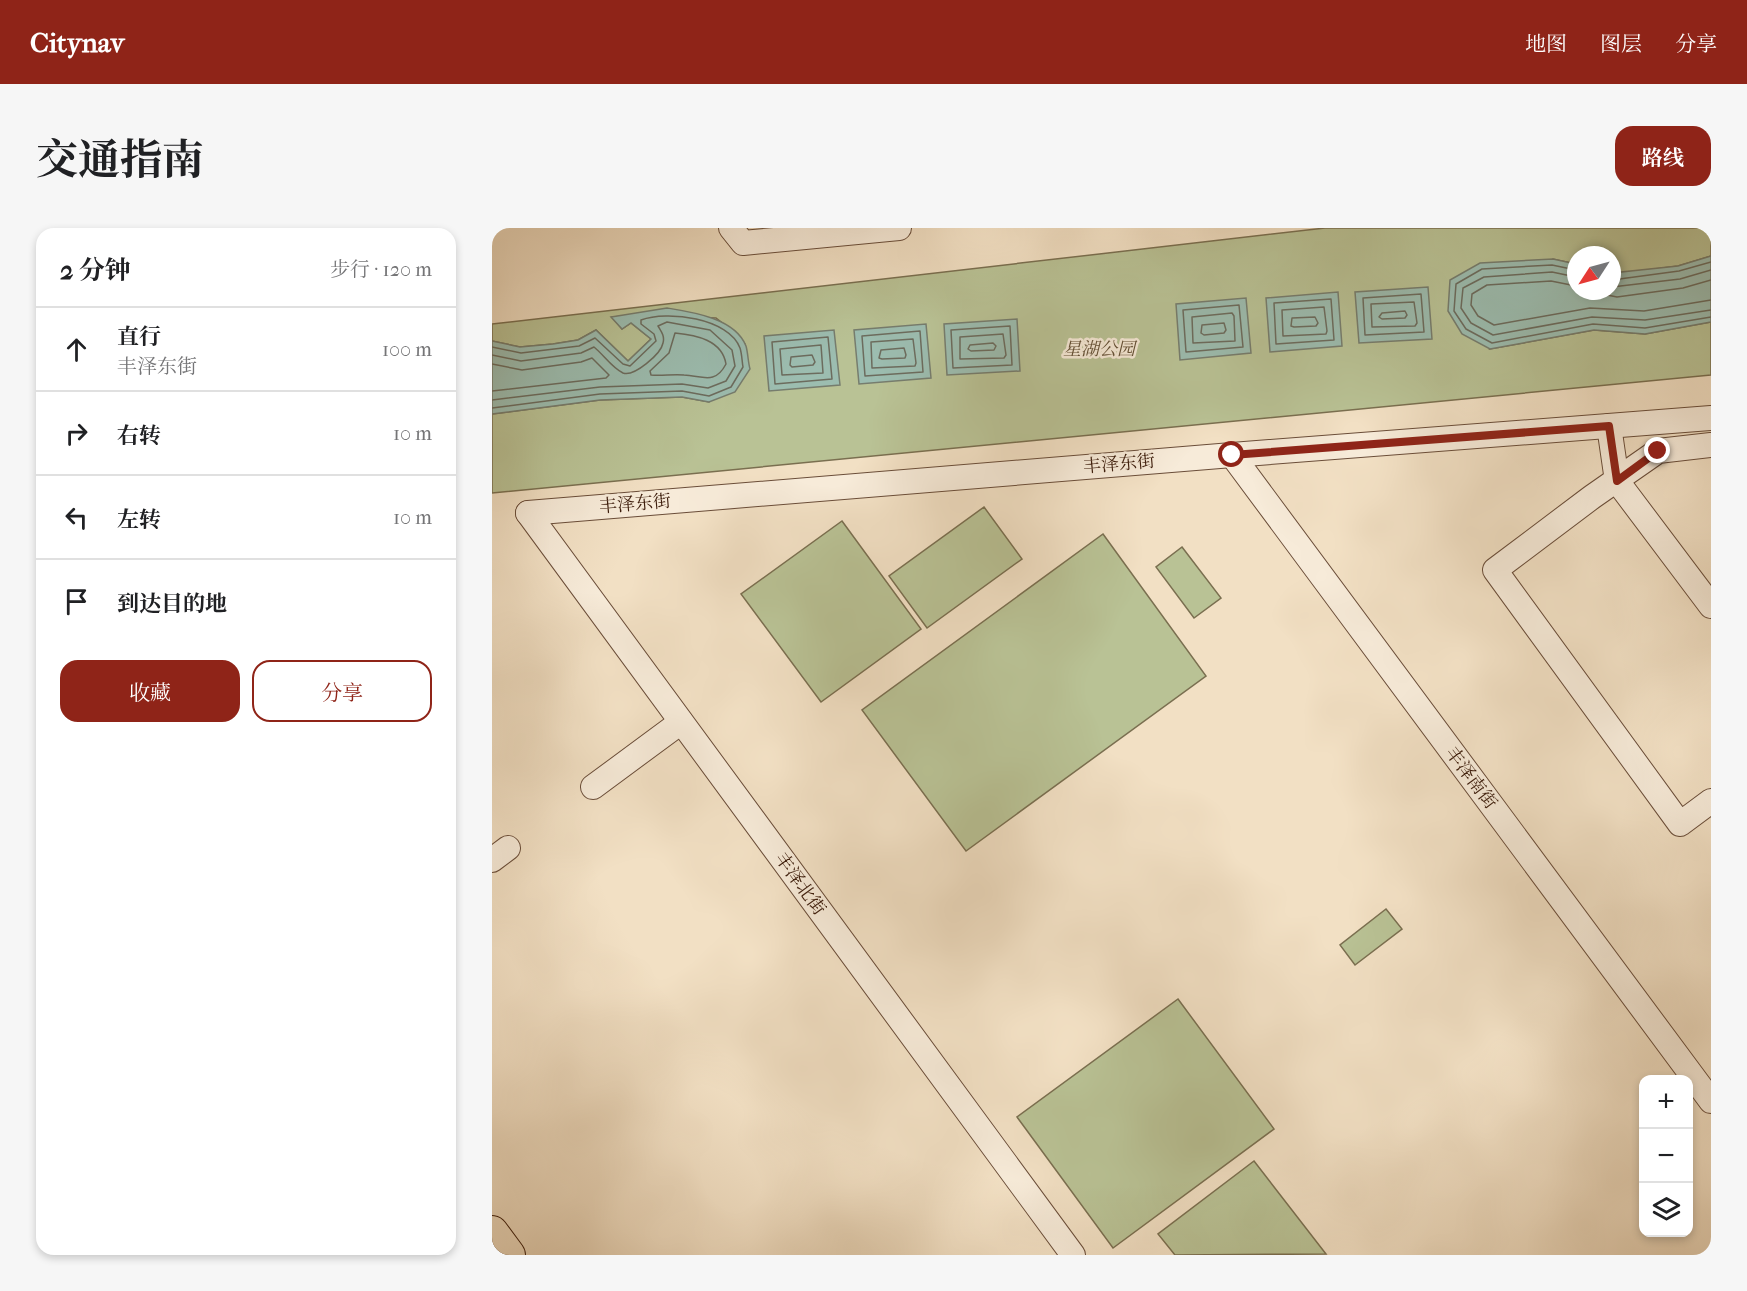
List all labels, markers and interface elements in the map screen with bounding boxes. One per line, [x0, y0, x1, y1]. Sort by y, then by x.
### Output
text: Citynav [30, 26, 124, 59]
text: 地图 [1525, 32, 1567, 56]
text: 图层 [1600, 32, 1642, 56]
text: 分享 [1675, 32, 1717, 56]
button: 路线 [1615, 126, 1711, 186]
text: 交通指南 [36, 136, 204, 185]
north arrow [1567, 246, 1621, 300]
text: 2 分钟 [60, 255, 131, 286]
text: 步行 · 120 m [330, 258, 432, 281]
text: 直行 [117, 324, 161, 350]
icon: ahead [60, 333, 93, 366]
text: 100 m [382, 338, 432, 361]
park label: 星湖公园 [1063, 339, 1138, 360]
text: 丰泽东街 [117, 355, 197, 378]
icon: right [60, 417, 93, 450]
text: 10 m [393, 422, 432, 445]
text: 右转 [117, 423, 161, 449]
route end [1644, 437, 1670, 463]
route start [1218, 441, 1244, 467]
street label: 丰泽东街 [1082, 450, 1156, 478]
street label: 丰泽东街 [598, 490, 672, 518]
icon: left [60, 501, 93, 534]
text: 10 m [393, 506, 432, 529]
text: 左转 [117, 507, 161, 533]
icon: arrive [60, 585, 93, 618]
text: 到达目的地 [117, 591, 227, 617]
button: 收藏 [60, 660, 240, 722]
button: 分享 [252, 660, 432, 722]
street label: 丰泽南街 [1441, 743, 1501, 813]
street label: 丰泽北街 [770, 849, 830, 919]
map controls [1639, 1075, 1693, 1237]
button: + [1639, 1075, 1693, 1129]
button: − [1639, 1129, 1693, 1183]
button: layers [1639, 1183, 1693, 1237]

